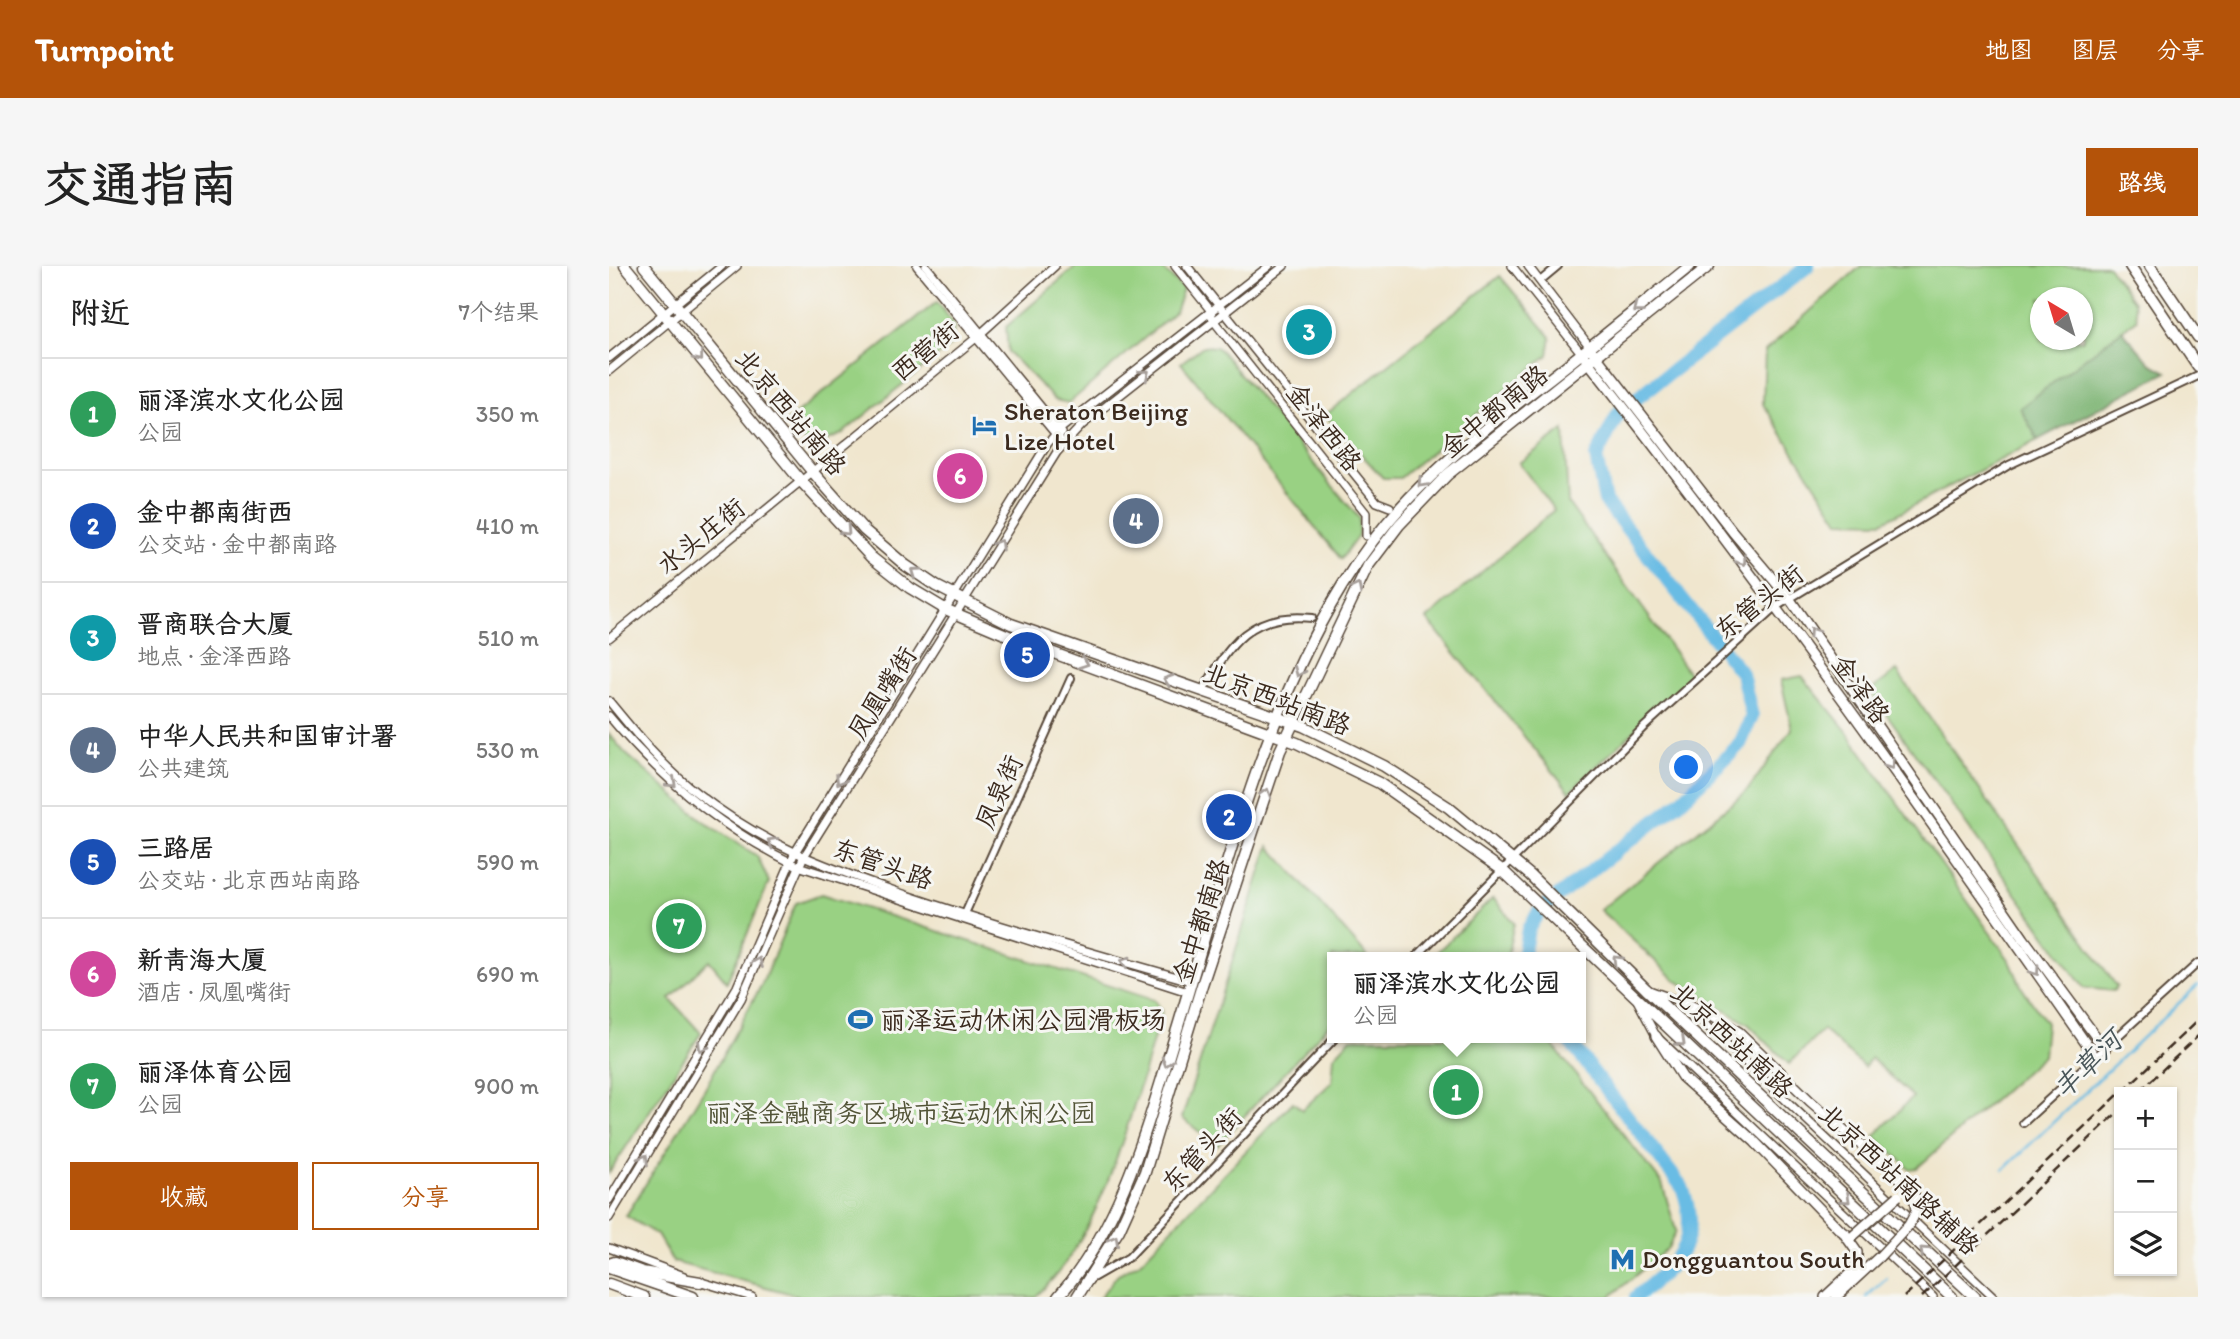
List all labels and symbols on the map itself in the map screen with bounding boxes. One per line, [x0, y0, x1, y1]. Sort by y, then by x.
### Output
north arrow [2030, 287, 2093, 350]
one-way arrow [1632, 301, 1645, 313]
pin: 3 [1286, 306, 1332, 358]
street label: 西营街 [885, 314, 965, 388]
street label: 北京西站南路 [729, 342, 853, 482]
one-way arrow [691, 348, 703, 361]
street label: 金中都南路 [1433, 358, 1555, 464]
one-way arrow [1138, 370, 1150, 383]
street label: 金泽西路 [1279, 376, 1369, 478]
place label: Sheraton Beijing Lize Hotel [1004, 395, 1189, 457]
hotel icon: Sheraton Beijing Lize Hotel [970, 412, 998, 440]
pin: 6 [937, 450, 983, 502]
one-way arrow [1417, 474, 1430, 487]
street label: 水头庄街 [651, 491, 751, 581]
pin: 4 [1113, 495, 1159, 547]
one-way arrow [837, 522, 850, 535]
one-way arrow [990, 539, 1003, 552]
one-way arrow [1734, 553, 1747, 566]
street label: 东管头街 [1708, 557, 1810, 647]
one-way arrow [910, 568, 923, 580]
one-way arrow [1348, 583, 1362, 595]
one-way arrow [1809, 627, 1821, 640]
pin: 5 [1004, 629, 1050, 681]
street label: 凤凰嘴街 [841, 640, 923, 746]
street label: 金泽路 [1825, 648, 1897, 730]
one-way arrow [1077, 655, 1089, 669]
street label: 北京西站南路 [1198, 656, 1356, 742]
one-way arrow [1293, 665, 1307, 677]
one-way arrow [1163, 674, 1175, 688]
street label: 凤泉街 [969, 750, 1029, 834]
your location [1669, 750, 1703, 784]
one-way arrow [1882, 757, 1894, 770]
one-way arrow [835, 772, 848, 785]
one-way arrow [664, 775, 677, 787]
one-way arrow [1258, 787, 1272, 799]
pin: 2 [1206, 791, 1252, 843]
street label: 东管头路 [829, 832, 937, 896]
one-way arrow [766, 836, 779, 850]
street label: 金中都南路 [1166, 854, 1236, 988]
pin: 7 [656, 900, 702, 952]
one-way arrow [1613, 955, 1626, 968]
one-way arrow [1120, 956, 1132, 971]
one-way arrow [749, 957, 763, 969]
one-way arrow [2027, 963, 2039, 976]
street label: 北京西站南路 [1664, 975, 1800, 1105]
place label: 丽泽运动休闲公园滑板场 [880, 1004, 1166, 1036]
sports icon: 丽泽运动休闲公园滑板场 [846, 1006, 874, 1034]
water label: 丰草河 [2045, 1020, 2132, 1105]
one-way arrow [1672, 1034, 1685, 1047]
one-way arrow [697, 1039, 710, 1052]
one-way arrow [1160, 1055, 1175, 1067]
pin: 1 [1433, 1066, 1479, 1118]
street label: 北京西站南路辅路 [1812, 1096, 1986, 1262]
park label: 丽泽金融商务区城市运动休闲公园 [706, 1097, 1096, 1129]
street label: 东管头街 [1155, 1101, 1249, 1199]
one-way arrow [636, 1154, 649, 1167]
one-way arrow [1838, 1190, 1851, 1203]
one-way arrow [1106, 1234, 1119, 1247]
place label: Dongguantou South [1642, 1243, 1864, 1275]
metro station icon: Dongguantou South [1608, 1245, 1636, 1273]
one-way arrow [1920, 1247, 1933, 1259]

